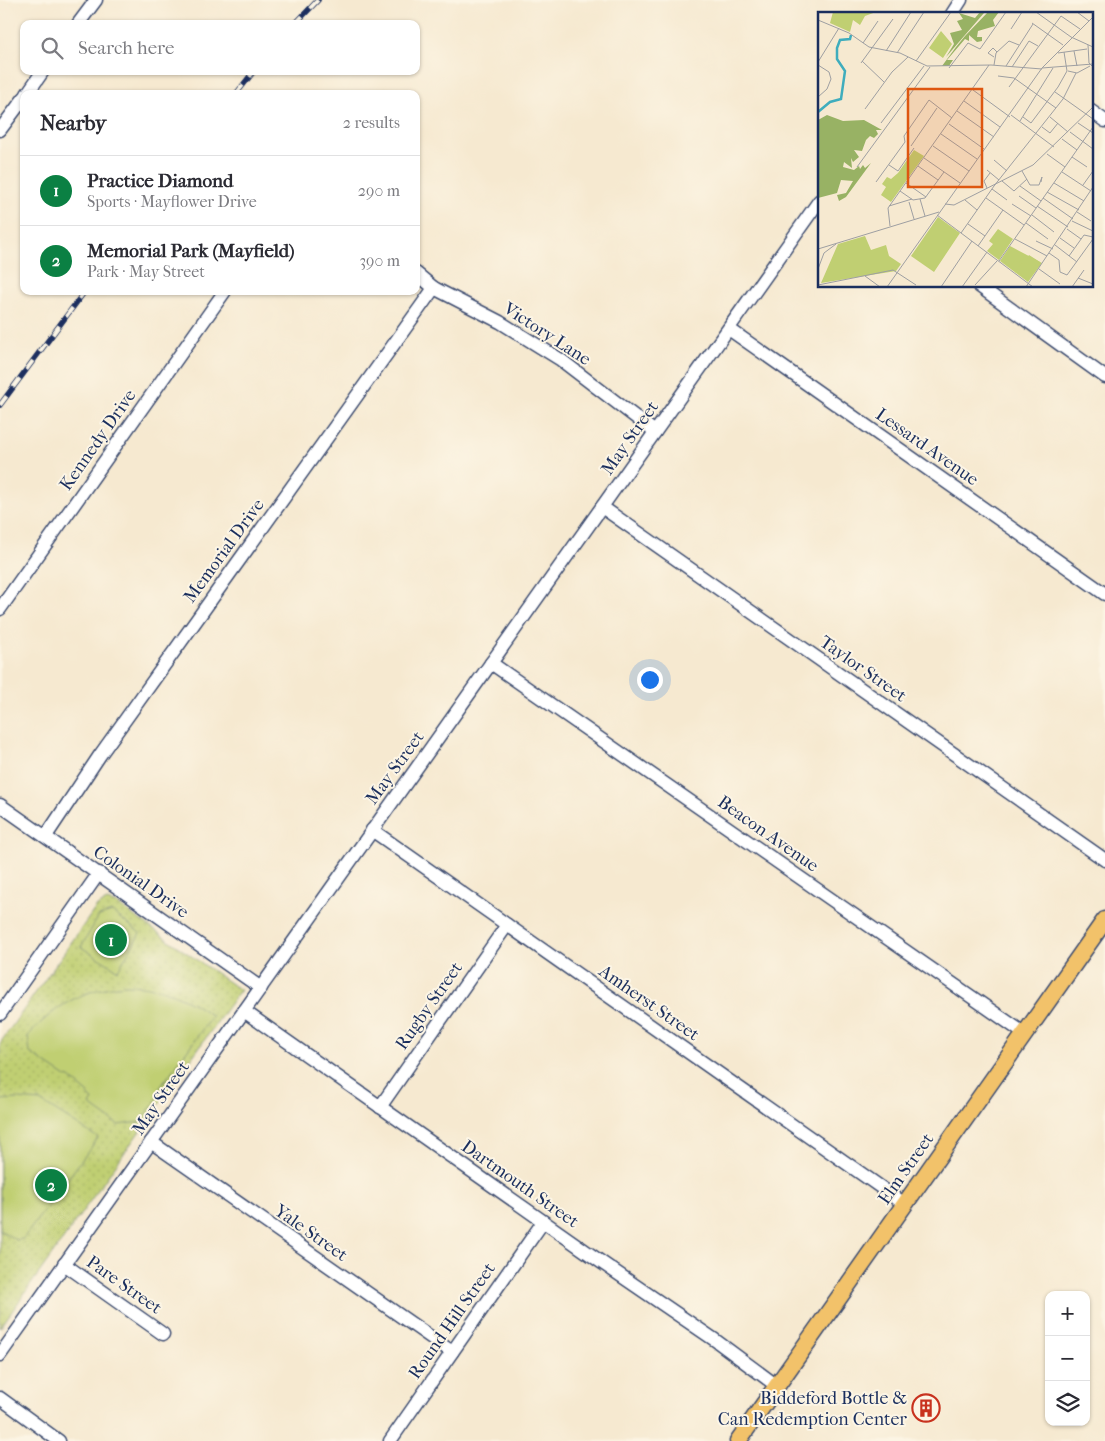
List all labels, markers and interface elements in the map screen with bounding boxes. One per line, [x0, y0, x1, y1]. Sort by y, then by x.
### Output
inset map [818, 12, 1092, 288]
search box [20, 20, 420, 75]
icon: search [38, 34, 66, 62]
text: Search here [78, 37, 174, 59]
text: Nearby [40, 111, 106, 135]
text: 2 results [343, 113, 400, 132]
text: Practice Diamond [87, 170, 233, 192]
text: 1 [53, 181, 59, 200]
text: 290 m [358, 181, 400, 200]
text: Sports · Mayflower Drive [87, 192, 257, 211]
text: Memorial Park (Mayfield) [87, 240, 294, 262]
text: 2 [52, 251, 60, 270]
text: 390 m [359, 251, 400, 270]
text: Park · May Street [87, 262, 205, 281]
street label: Victory Lane [499, 297, 595, 370]
street label: Kennedy Drive [55, 385, 141, 495]
street label: May Street [597, 397, 663, 479]
street label: Lessard Avenue [872, 404, 983, 490]
street label: Memorial Drive [179, 495, 269, 607]
street label: Taylor Street [816, 631, 911, 707]
your location [637, 667, 663, 693]
street label: May Street [361, 727, 429, 809]
street label: Beacon Avenue [714, 791, 823, 877]
street label: Colonial Drive [89, 841, 193, 923]
pin: 1 [95, 921, 127, 959]
street label: Rugby Street [391, 958, 467, 1054]
street label: Amherst Street [594, 960, 704, 1046]
street label: May Street [128, 1057, 194, 1139]
street label: Elm Street [874, 1129, 939, 1209]
street label: Dartmouth Street [457, 1136, 583, 1233]
pin: 2 [35, 1166, 67, 1204]
street label: Yale Street [270, 1200, 352, 1266]
street label: Pare Street [82, 1251, 166, 1319]
street label: Round Hill Street [404, 1258, 500, 1383]
map controls [1045, 1291, 1090, 1426]
button: + [1045, 1291, 1090, 1336]
button: − [1045, 1336, 1090, 1381]
button: layers [1045, 1381, 1090, 1426]
place label: Biddeford Bottle & Can Redemption Center [718, 1388, 907, 1430]
building icon: Biddeford Bottle & Can Redemption Center [911, 1393, 941, 1423]

